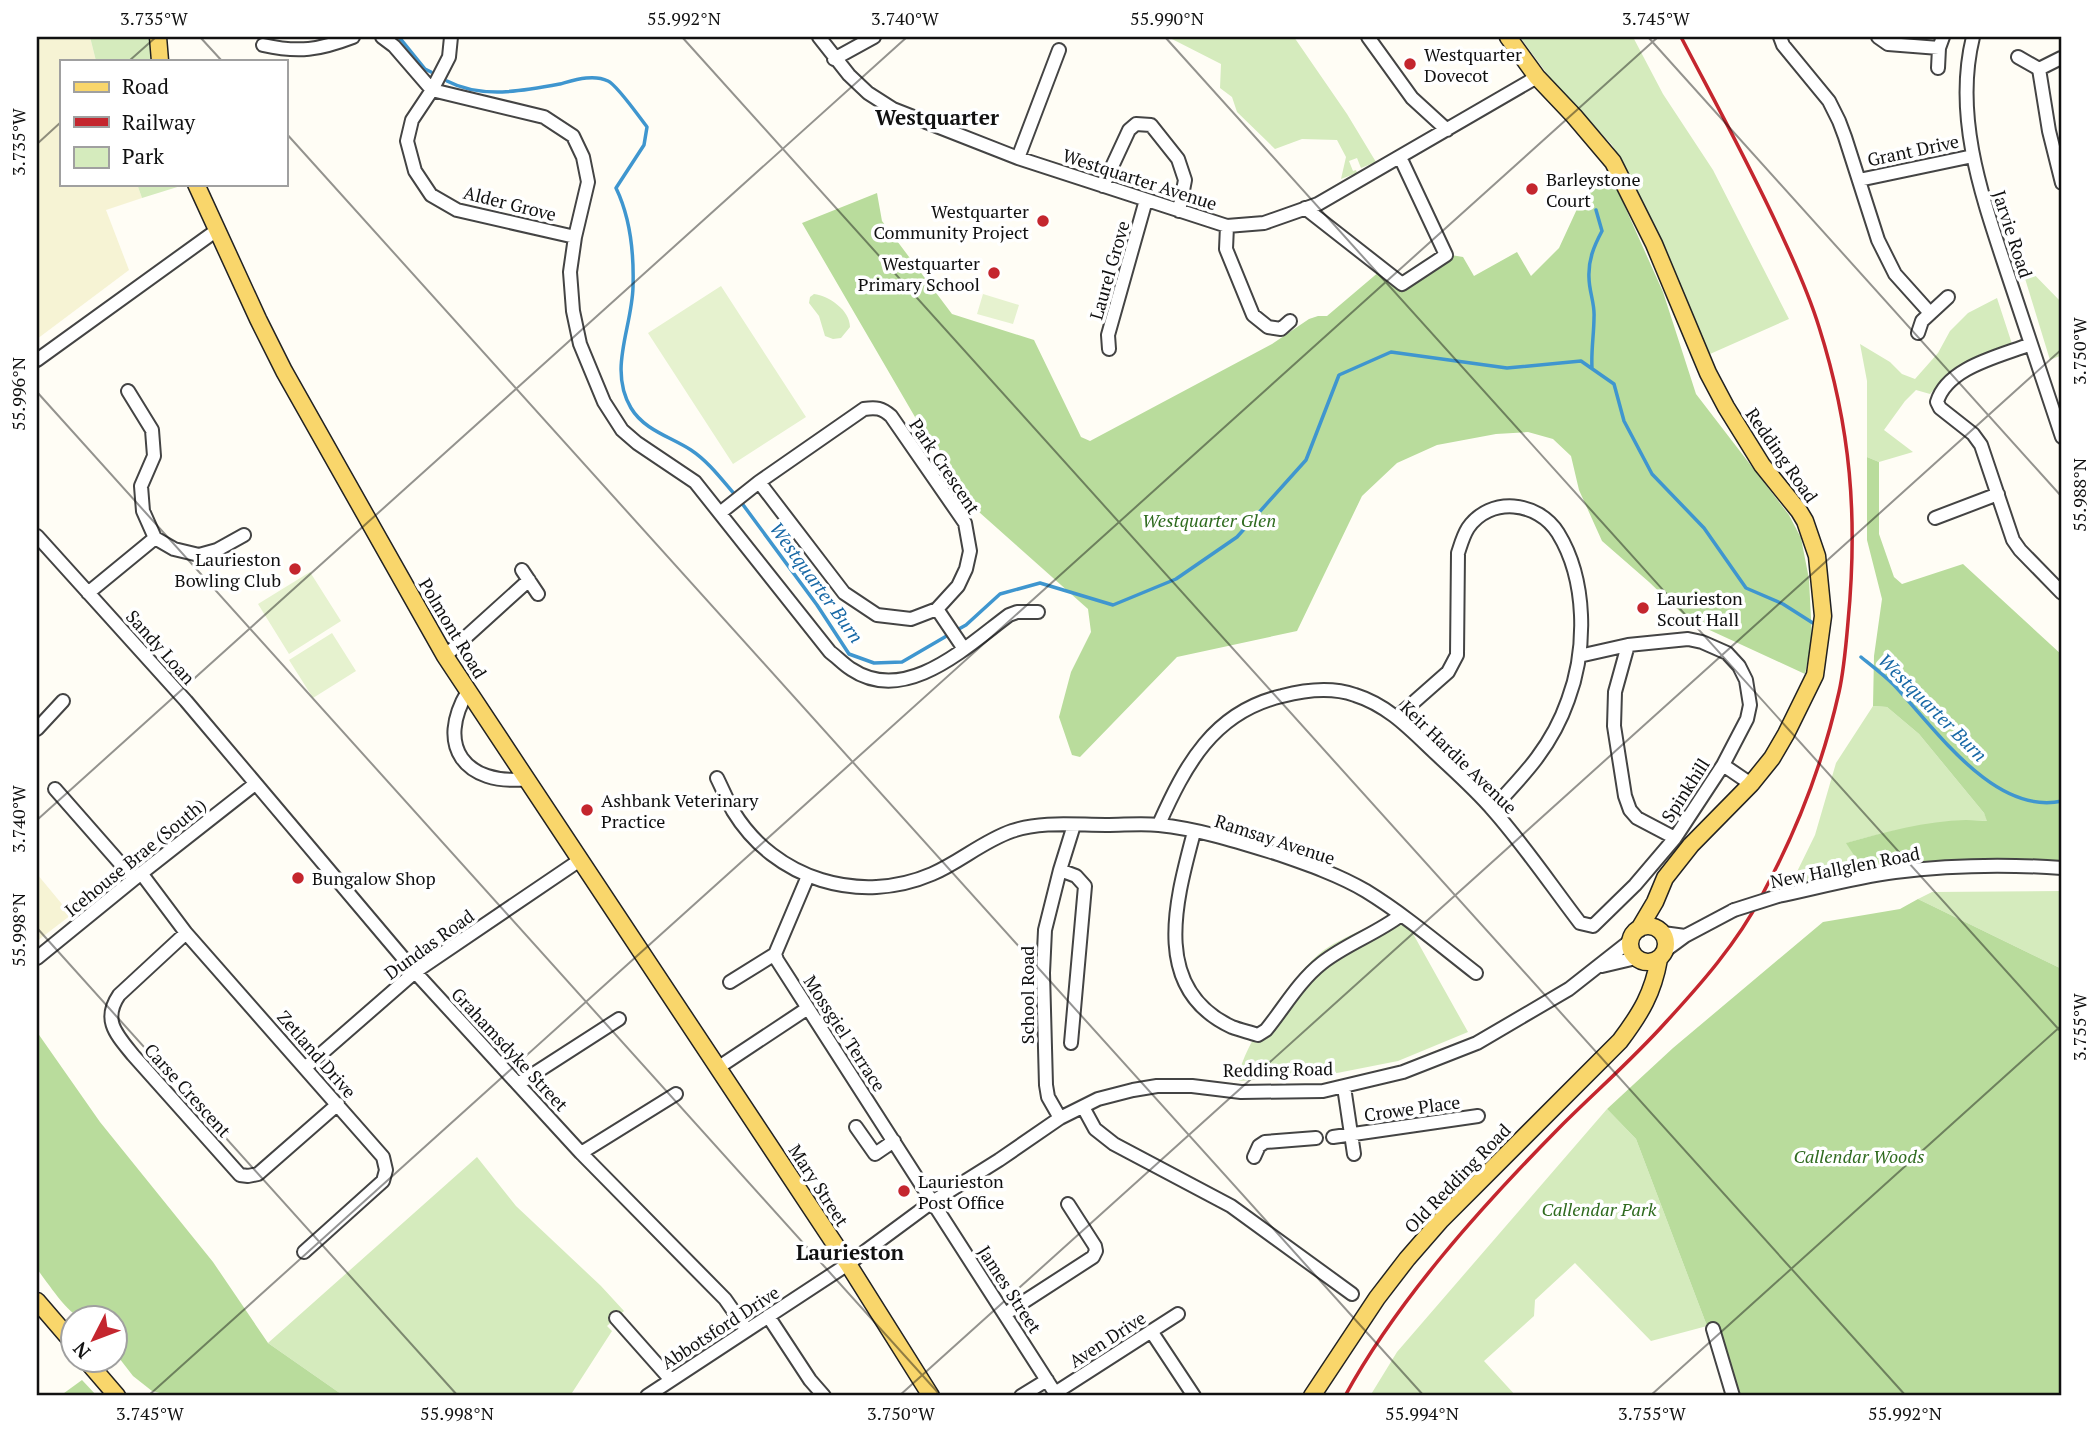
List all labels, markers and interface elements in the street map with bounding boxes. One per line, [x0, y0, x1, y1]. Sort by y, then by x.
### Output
text: 3.735°W [120, 6, 188, 30]
text: 55.992°N [647, 6, 721, 30]
text: 3.740°W [871, 6, 939, 30]
text: 55.990°N [1130, 6, 1204, 30]
text: 3.745°W [1622, 6, 1690, 30]
place label: Westquarter Dovecot [1424, 42, 1522, 87]
marker: Westquarter Dovecot [1402, 56, 1418, 72]
legend [60, 60, 287, 186]
text: Road [122, 72, 169, 100]
district label: Westquarter [875, 103, 999, 131]
text: 3.735°W [6, 108, 30, 176]
text: Railway [122, 108, 196, 136]
street label: Grant Drive [1865, 129, 1961, 171]
text: Park [122, 142, 164, 170]
street label: Westquarter Avenue [1060, 143, 1220, 215]
place label: Barleystone Court [1546, 167, 1640, 212]
street label: Alder Grove [461, 180, 559, 226]
marker: Barleystone Court [1524, 181, 1540, 197]
street label: Jarvie Road [1988, 187, 2038, 281]
place label: Westquarter Community Project [873, 199, 1029, 244]
marker: Westquarter Community Project [1035, 213, 1051, 229]
street label: Laurel Grove [1083, 218, 1135, 322]
place label: Westquarter Primary School [858, 251, 980, 296]
marker: Westquarter Primary School [986, 265, 1002, 281]
text: 3.750°W [2067, 317, 2091, 385]
text: 55.996°N [6, 357, 30, 431]
street label: Redding Road [1741, 403, 1823, 507]
street label: Park Crescent [904, 414, 986, 519]
text: 55.988°N [2067, 458, 2091, 532]
park label: Westquarter Glen [1142, 508, 1276, 532]
water label: Westquarter Burn [765, 516, 869, 648]
place label: Laurieston Bowling Club [175, 547, 281, 592]
marker: Laurieston Bowling Club [287, 561, 303, 577]
street label: Polmont Road [414, 573, 492, 683]
place label: Laurieston Scout Hall [1657, 586, 1743, 631]
marker: Laurieston Scout Hall [1635, 600, 1651, 616]
street label: Sandy Loan [121, 605, 201, 690]
water label: Westquarter Burn [1873, 647, 1993, 767]
street label: Keir Hardie Avenue [1396, 695, 1522, 819]
street label: Spinkhill [1655, 753, 1715, 827]
text: 3.740°W [6, 785, 30, 853]
place label: Ashbank Veterinary Practice [601, 788, 759, 833]
street label: Icehouse Brae (South) [59, 792, 211, 922]
marker: Ashbank Veterinary Practice [579, 802, 595, 818]
street label: Ramsay Avenue [1212, 808, 1338, 870]
street label: New Hallglen Road [1768, 841, 1922, 893]
place label: Bungalow Shop [312, 866, 436, 890]
marker: Bungalow Shop [290, 870, 306, 886]
text: 55.998°N [6, 893, 30, 967]
street label: Dundas Road [379, 903, 479, 985]
street label: School Road [1015, 946, 1039, 1044]
street label: Mossgiel Terrace [798, 970, 892, 1096]
street label: Grahamsdyke Street [446, 982, 574, 1116]
text: 3.755°W [2067, 993, 2091, 1061]
street label: Zetland Drive [272, 1005, 362, 1103]
street label: Carse Crescent [139, 1038, 237, 1142]
street label: Redding Road [1223, 1056, 1333, 1082]
street label: Crowe Place [1362, 1089, 1462, 1127]
street label: Old Redding Road [1399, 1118, 1515, 1238]
street label: Mary Street [783, 1139, 855, 1231]
park label: Callendar Woods [1794, 1144, 1924, 1168]
place label: Laurieston Post Office [918, 1169, 1004, 1214]
marker: Laurieston Post Office [896, 1183, 912, 1199]
park label: Callendar Park [1542, 1197, 1657, 1221]
district label: Laurieston [796, 1238, 905, 1266]
street label: James Street [973, 1241, 1047, 1338]
street label: Abbotsford Drive [656, 1280, 784, 1374]
north arrow [60, 1304, 130, 1374]
street label: Aven Drive [1064, 1305, 1150, 1373]
text: N [66, 1337, 95, 1364]
text: 3.745°W [116, 1401, 184, 1425]
text: 55.998°N [420, 1401, 494, 1425]
text: 3.750°W [867, 1401, 935, 1425]
text: 55.994°N [1385, 1401, 1459, 1425]
text: 3.755°W [1618, 1401, 1686, 1425]
text: 55.992°N [1868, 1401, 1942, 1425]

